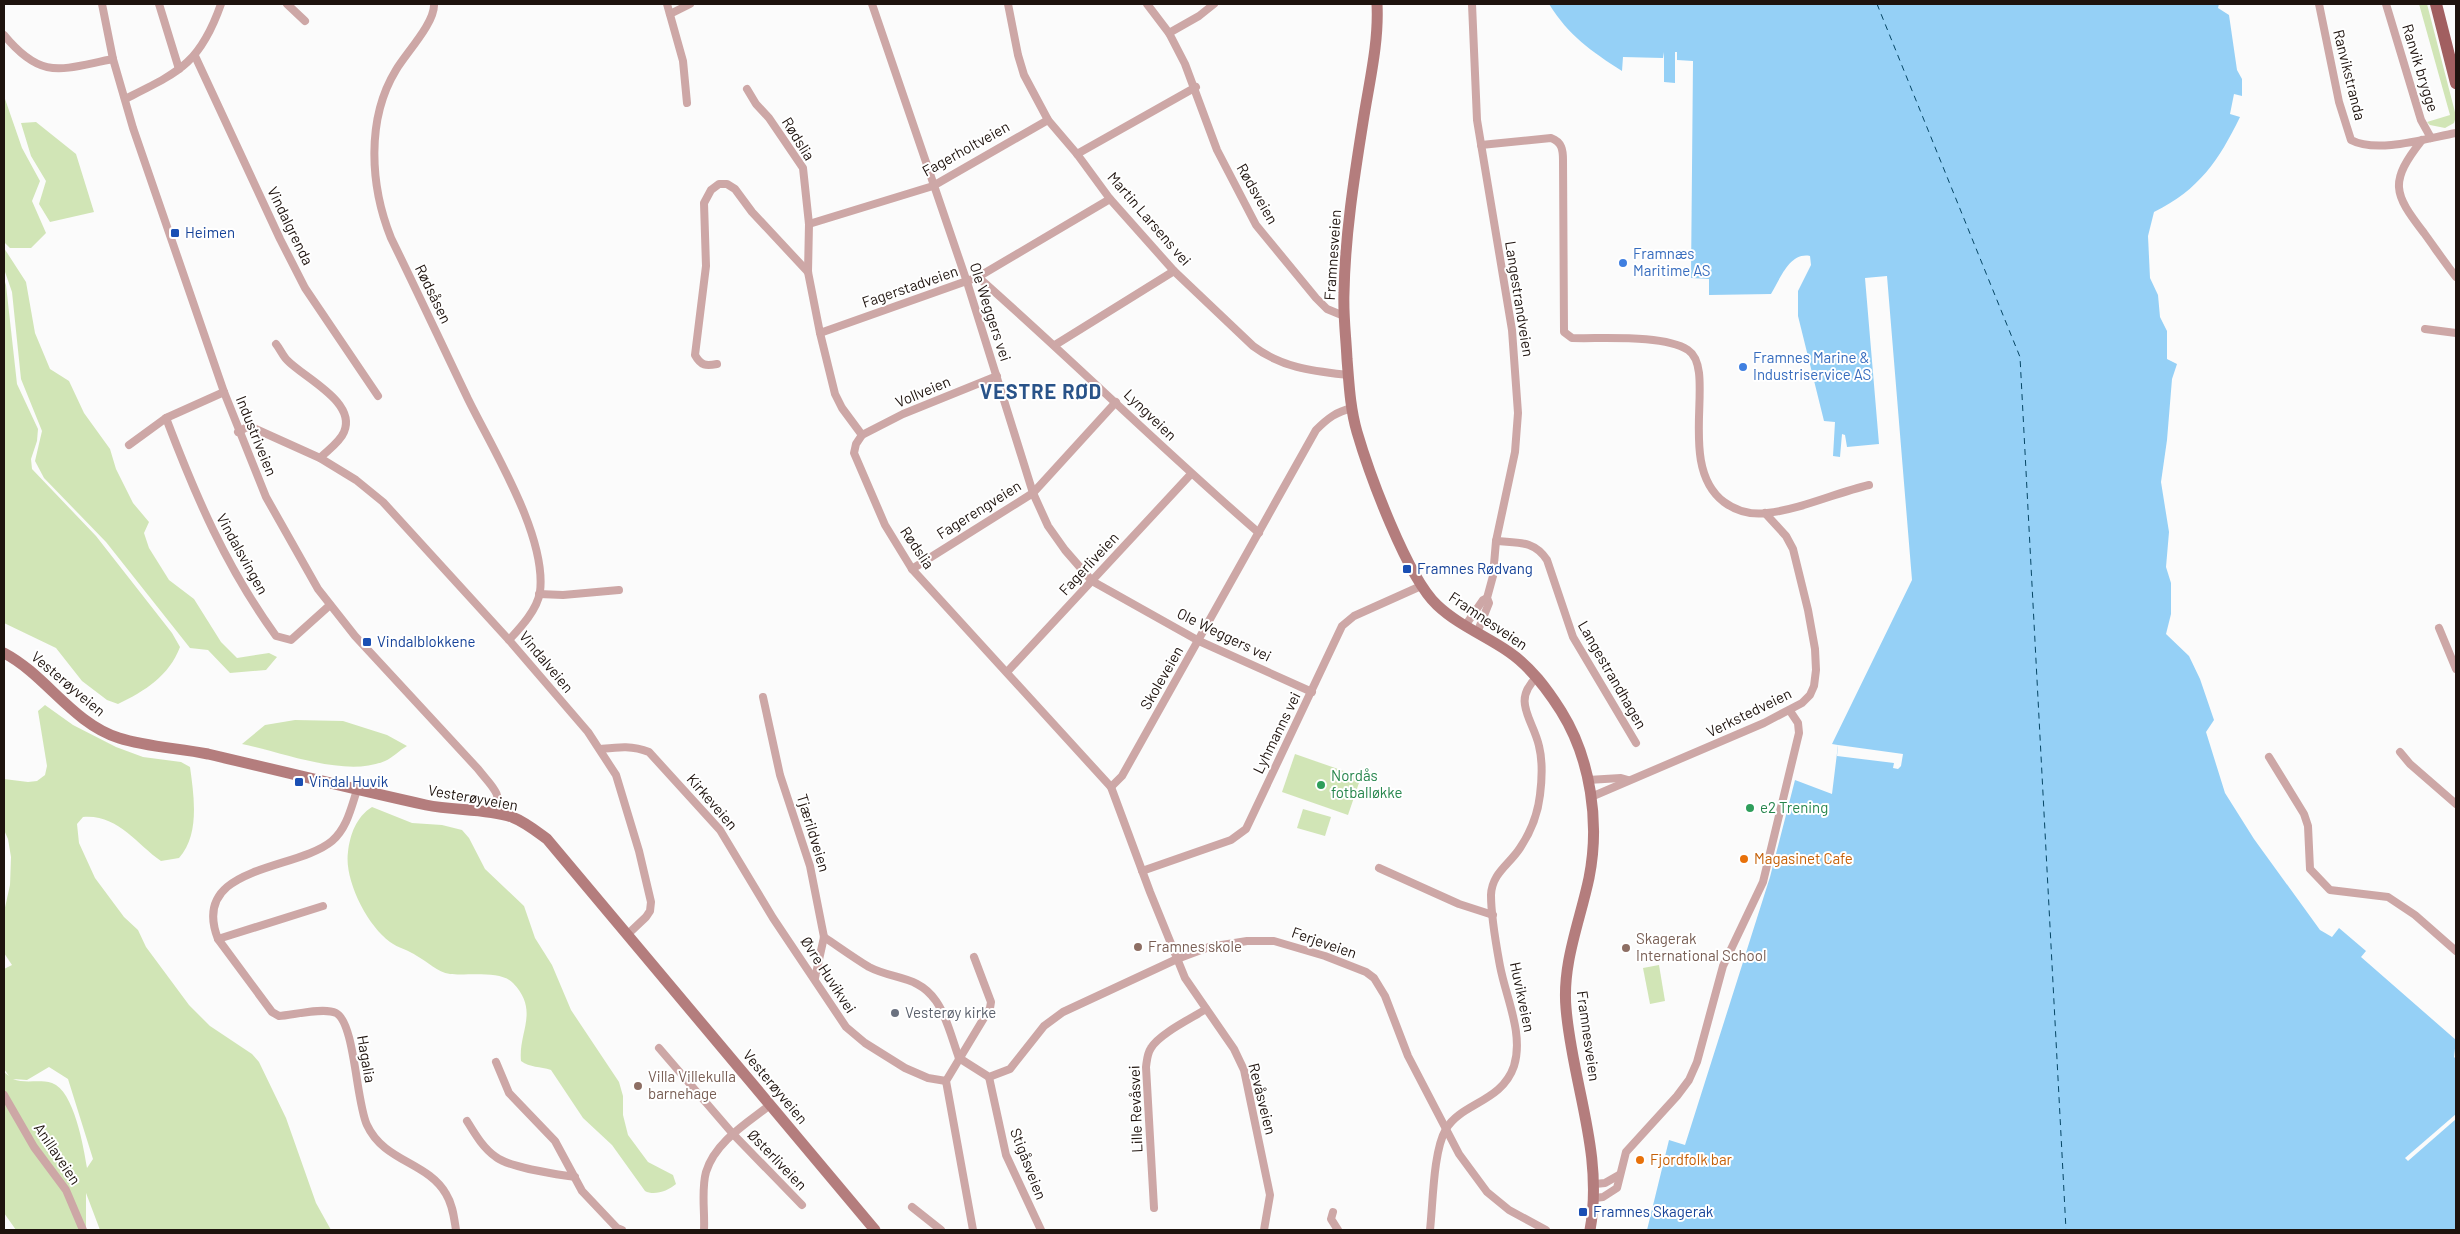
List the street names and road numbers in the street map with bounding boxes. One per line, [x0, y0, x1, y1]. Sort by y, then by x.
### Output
street label: Ranvik brygge [2399, 22, 2443, 114]
street label: Ranvikstranda [2330, 28, 2370, 122]
street label: Rødslia [779, 114, 819, 163]
street label: Fagerholtveien [919, 117, 1012, 180]
street label: Rødsveien [1233, 160, 1282, 227]
street label: Martin Larsens vei [1104, 168, 1195, 269]
street label: Vindalgrenda [264, 183, 318, 268]
street label: Framnesveien [1320, 209, 1344, 301]
street label: Langestrandveien [1502, 240, 1538, 358]
street label: Ole Weggers vei [967, 260, 1015, 363]
street label: Rødsåsen [412, 261, 456, 326]
street label: Fagerstadveien [859, 261, 960, 311]
street label: Vollveien [892, 371, 953, 411]
street label: Lyngveien [1121, 385, 1181, 444]
street label: Industriveien [233, 393, 281, 478]
street label: Fagerengveien [933, 476, 1024, 542]
street label: Vindalsvingen [213, 510, 273, 597]
street label: Rødslia [897, 523, 939, 572]
street label: Fagerliveien [1055, 528, 1122, 598]
street label: Framnesveien [1446, 587, 1531, 653]
street label: Ole Weggers vei [1174, 604, 1274, 665]
street label: Langestrandhagen [1575, 617, 1651, 732]
street label: Vindalveien [516, 627, 578, 696]
street label: Skoleveien [1136, 643, 1186, 712]
street label: Vesterøyveien [28, 647, 109, 719]
street label: Verkstedveien [1703, 684, 1794, 740]
street label: Lyhmanns vei [1249, 689, 1304, 776]
street label: Kirkeveien [684, 770, 742, 833]
street label: Vesterøyveien [427, 780, 520, 814]
street label: Tjærildveien [794, 792, 834, 874]
street label: Ferjeveien [1289, 923, 1359, 962]
street label: Øvre Huvikvei [797, 933, 860, 1016]
street label: Huvikveien [1507, 960, 1539, 1033]
street label: Framnesveien [1574, 989, 1604, 1082]
street label: Hagalia [354, 1034, 380, 1084]
street label: Vesterøyveien [740, 1046, 812, 1127]
street label: Revåsveien [1245, 1061, 1281, 1136]
street label: Lille Revåsvei [1124, 1065, 1146, 1153]
street label: Anillaveien [31, 1119, 85, 1188]
street label: Østerliveien [744, 1125, 811, 1193]
street label: Stigåsveien [1007, 1125, 1051, 1202]

